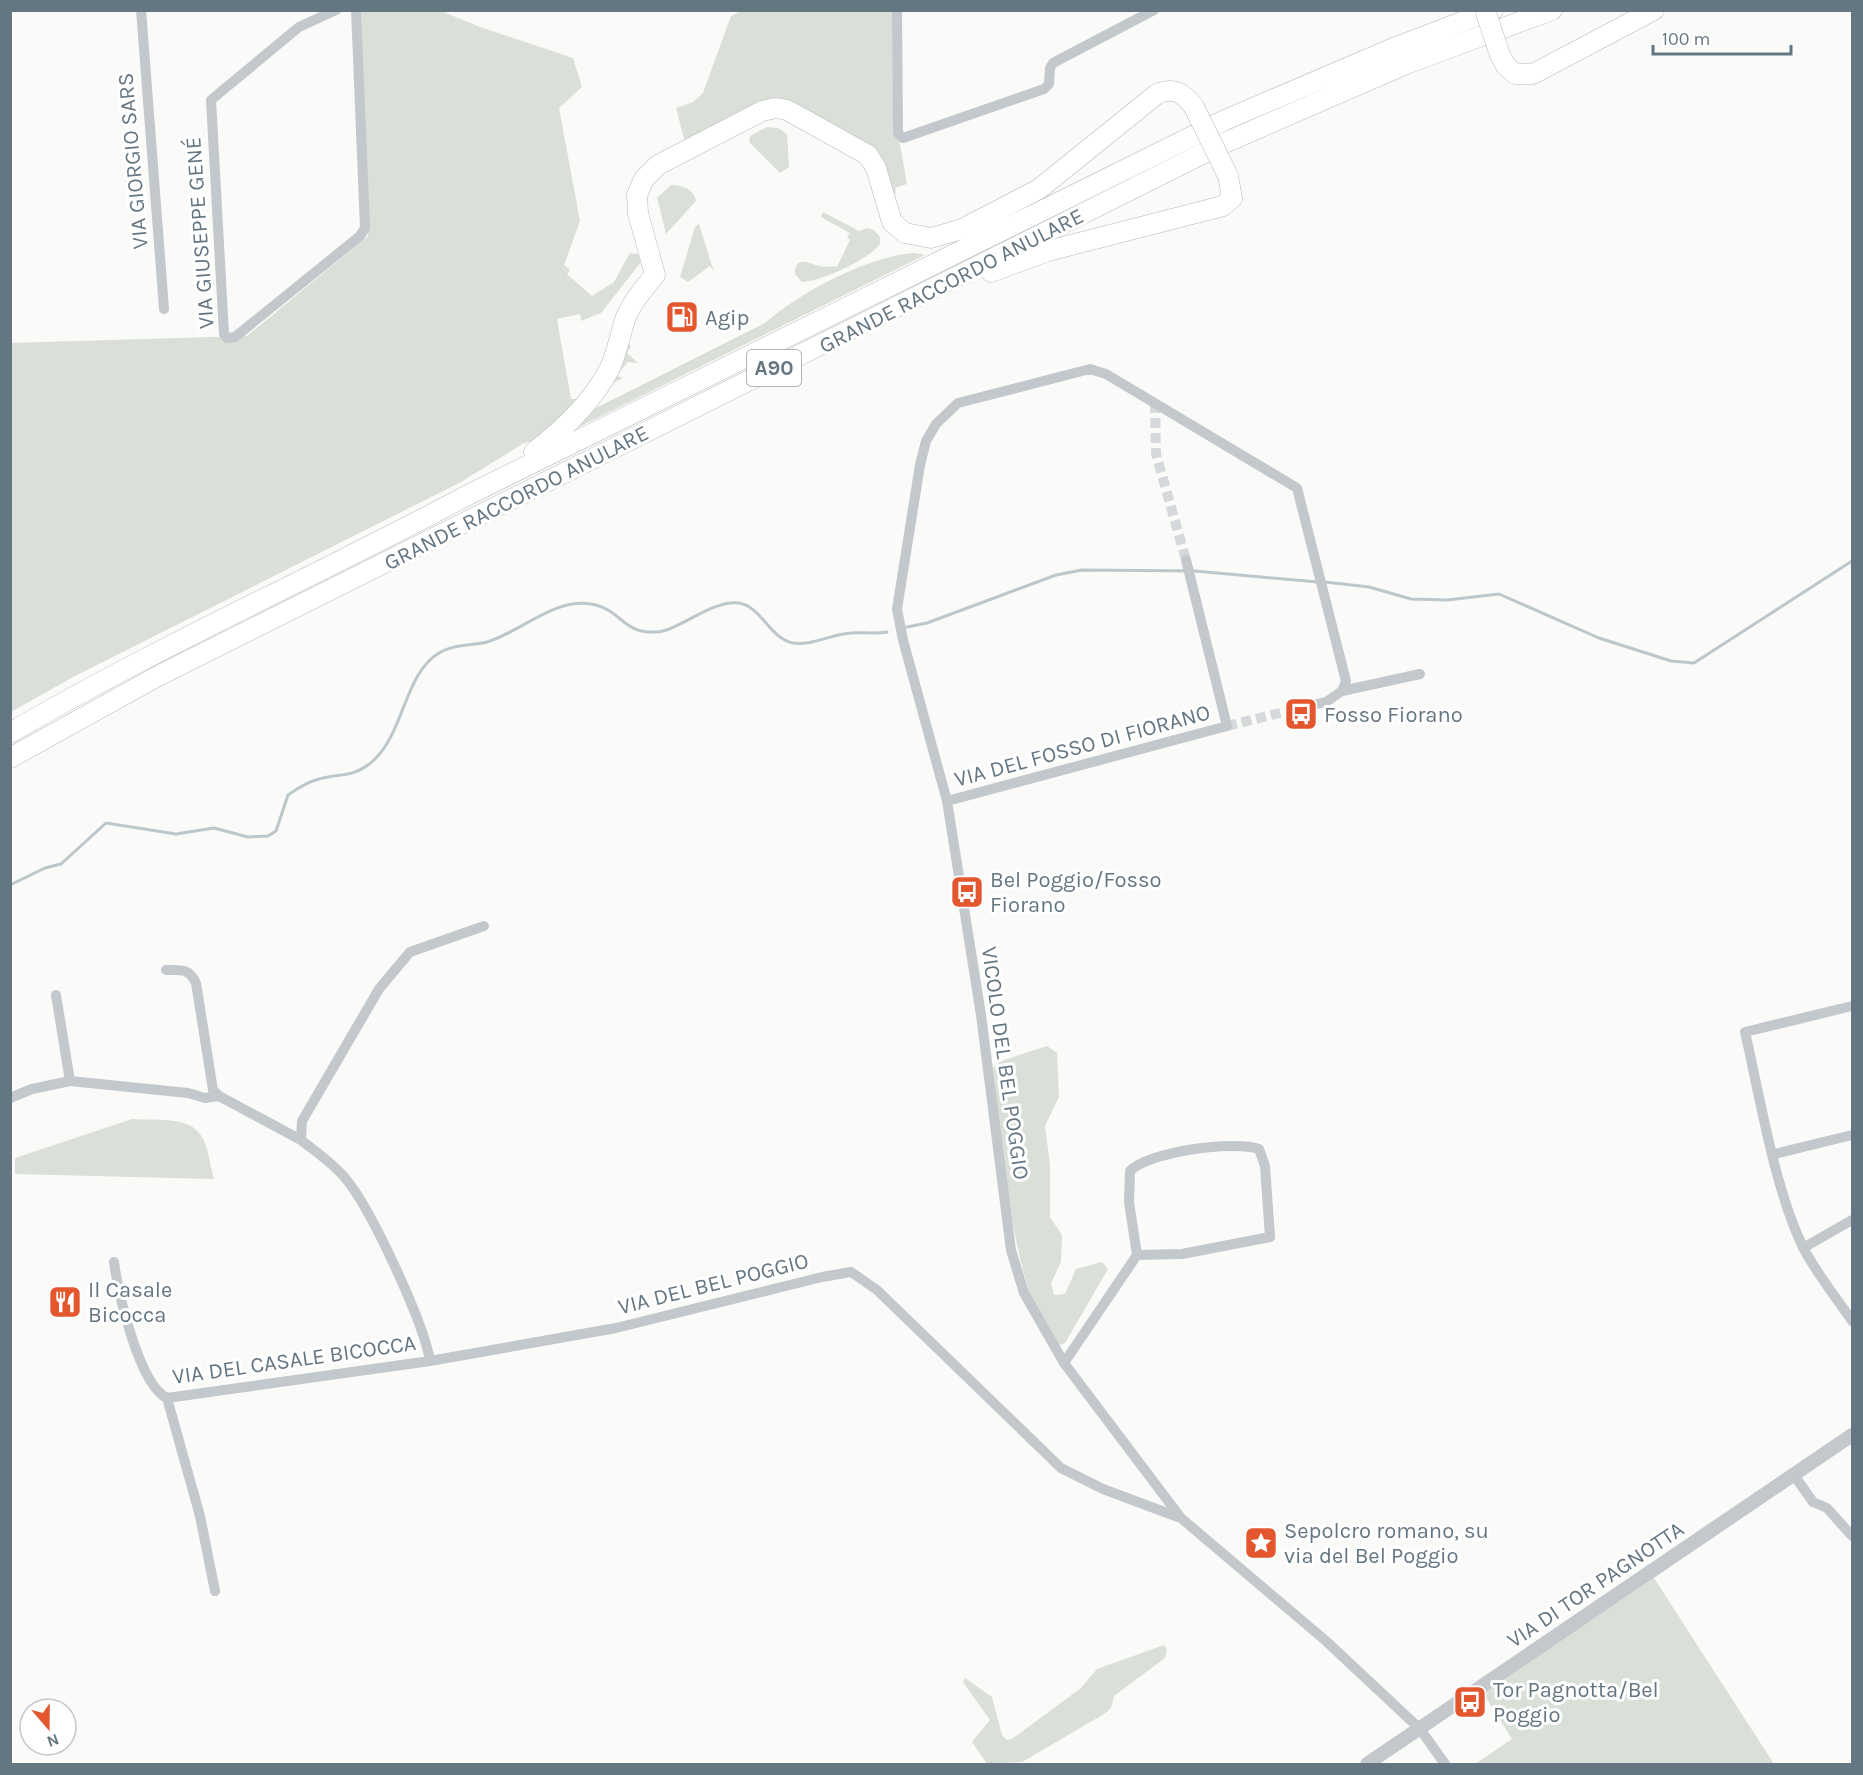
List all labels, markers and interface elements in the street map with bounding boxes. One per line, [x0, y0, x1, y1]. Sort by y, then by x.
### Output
scale bar [1653, 18, 1791, 56]
text: 100 m [1662, 28, 1710, 50]
street label: VIA GIORGIO SARS [112, 72, 154, 250]
street label: VIA GIUSEPPE GENÉ [179, 136, 220, 330]
street label: GRANDE RACCORDO ANULARE [815, 203, 1088, 359]
fuel station icon: Agip [664, 299, 700, 335]
place label: Agip [705, 305, 749, 331]
road number: A90 [747, 350, 801, 386]
street label: GRANDE RACCORDO ANULARE [380, 420, 653, 576]
bus stop icon: Fosso Fiorano [1283, 696, 1319, 732]
street label: VIA DEL FOSSO DI FIORANO [952, 699, 1213, 793]
place label: Fosso Fiorano [1324, 702, 1463, 728]
place label: Bel Poggio/Fosso Fiorano [990, 867, 1162, 918]
bus stop icon: Bel Poggio/Fosso Fiorano [949, 874, 985, 910]
street label: VICOLO DEL BEL POGGIO [976, 945, 1034, 1181]
street label: VIA DEL BEL POGGIO [615, 1248, 811, 1320]
place label: Il Casale Bicocca [88, 1277, 172, 1328]
restaurant icon: Il Casale Bicocca [47, 1284, 83, 1320]
street label: VIA DEL CASALE BICOCCA [171, 1330, 418, 1390]
street label: VIA DI TOR PAGNOTTA [1502, 1516, 1689, 1654]
place label: Sepolcro romano, su via del Bel Poggio [1284, 1518, 1489, 1569]
place icon: Sepolcro romano, su via del Bel Poggio [1243, 1525, 1279, 1561]
place label: Tor Pagnotta/Bel Poggio [1493, 1677, 1659, 1728]
bus stop icon: Tor Pagnotta/Bel Poggio [1452, 1684, 1488, 1720]
north arrow [18, 1697, 78, 1757]
text: N [44, 1730, 62, 1752]

